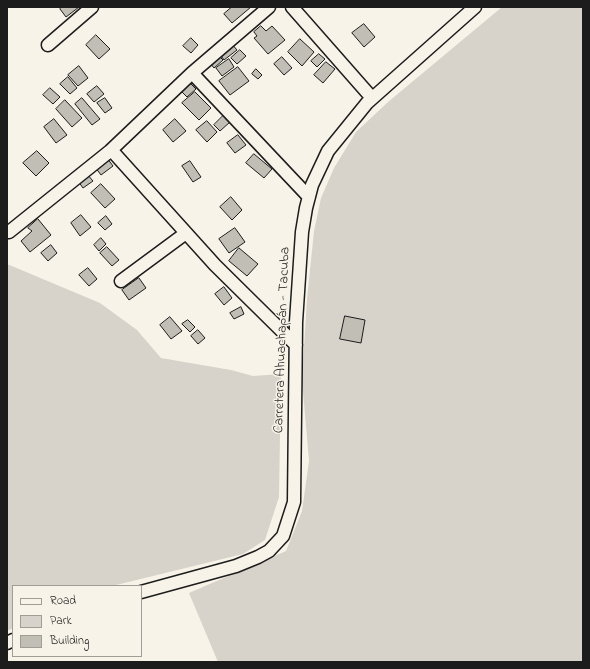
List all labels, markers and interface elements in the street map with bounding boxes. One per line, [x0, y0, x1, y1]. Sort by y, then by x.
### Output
street label: Carretera Ahuachapán - Tacuba [271, 247, 295, 433]
legend [12, 585, 142, 657]
text: Road [50, 592, 76, 610]
text: Park [50, 612, 72, 630]
text: Building [50, 632, 89, 650]

